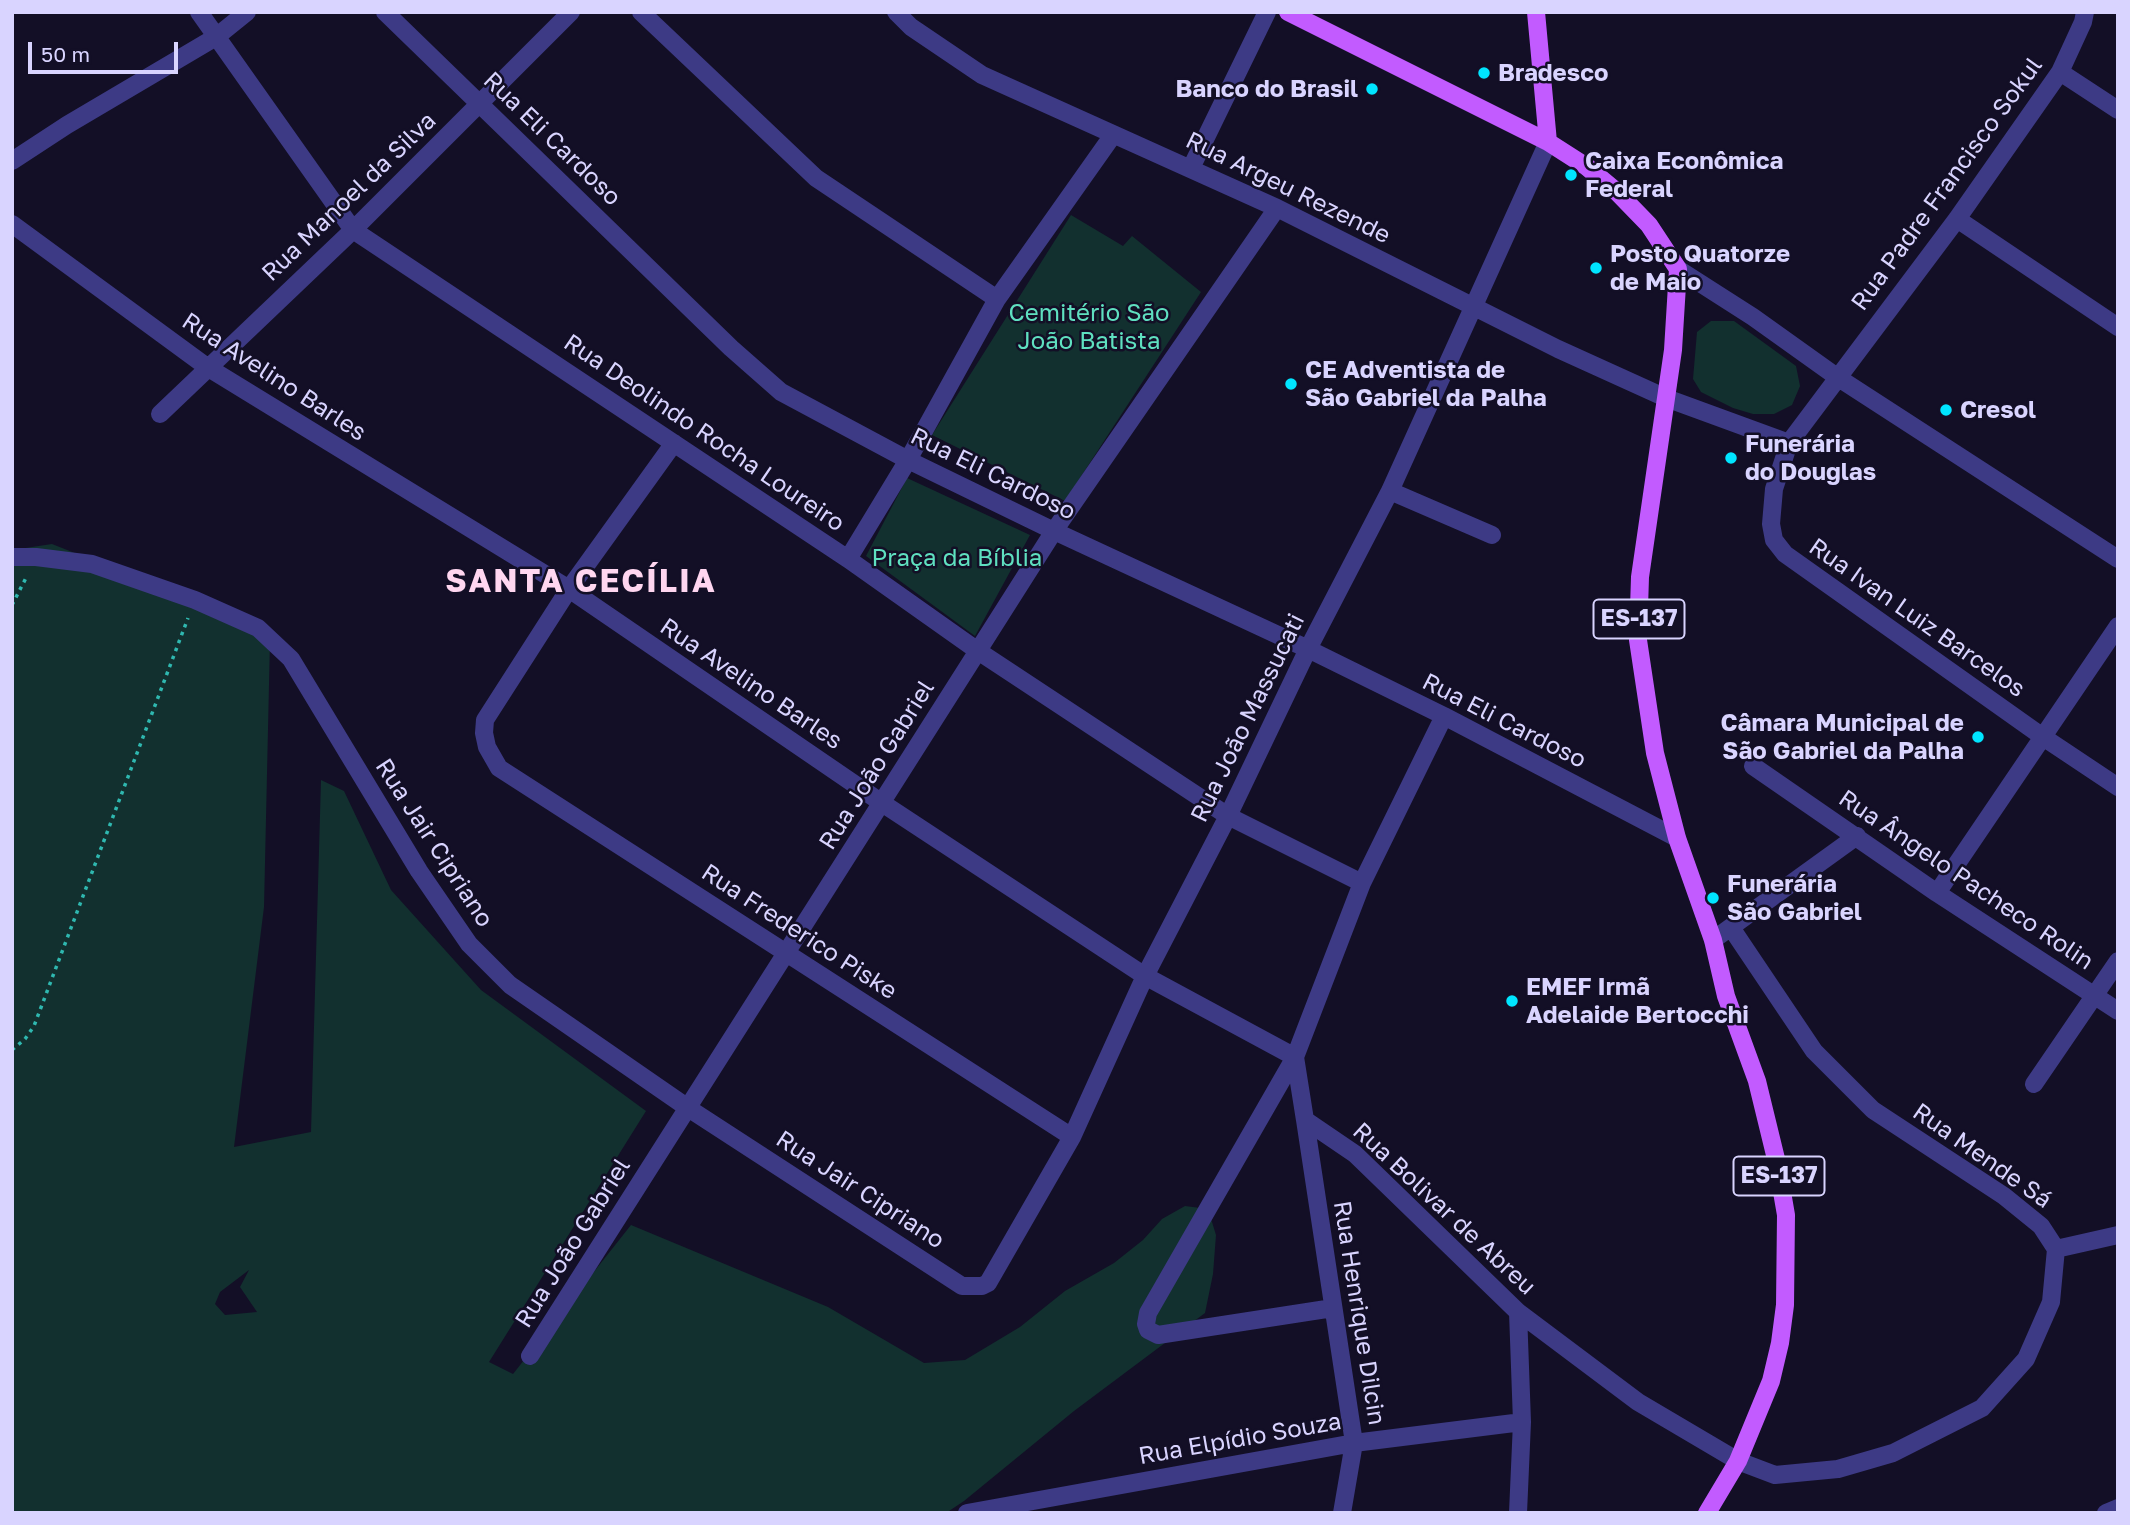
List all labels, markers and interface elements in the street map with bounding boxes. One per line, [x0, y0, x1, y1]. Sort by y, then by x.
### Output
scale bar [32, 28, 182, 72]
text: 50 m [41, 41, 90, 67]
street label: Rua Padre Francisco Sokul [1846, 52, 2048, 316]
place label: Bradesco [1498, 59, 1608, 87]
marker: Bradesco [1476, 65, 1492, 81]
street label: Rua Eli Cardoso [477, 66, 627, 212]
place label: Banco do Brasil [1175, 75, 1358, 103]
marker: Banco do Brasil [1364, 81, 1380, 97]
street label: Rua Manoel da Silva [256, 107, 442, 287]
street label: Rua Argeu Rezende [1181, 126, 1395, 250]
place label: Caixa Econômica Federal [1585, 147, 1783, 203]
marker: Caixa Econômica Federal [1563, 167, 1579, 183]
place label: Posto Quatorze de Maio [1610, 240, 1790, 296]
marker: Posto Quatorze de Maio [1588, 260, 1604, 276]
park label: Cemitério São João Batista [1009, 299, 1169, 355]
street label: Rua Avelino Barles [177, 307, 371, 447]
street label: Rua Deolindo Rocha Loureiro [558, 328, 850, 538]
place label: CE Adventista de São Gabriel da Palha [1305, 356, 1547, 412]
marker: CE Adventista de São Gabriel da Palha [1283, 376, 1299, 392]
place label: Cresol [1960, 396, 2036, 424]
marker: Cresol [1938, 402, 1954, 418]
street label: Rua Eli Cardoso [906, 422, 1080, 526]
place label: Funerária do Douglas [1745, 430, 1876, 486]
marker: Funerária do Douglas [1723, 450, 1739, 466]
street label: Rua Ivan Luiz Barcelos [1803, 532, 2031, 704]
park label: Praça da Bíblia [872, 544, 1042, 572]
district label: SANTA CECÍLIA [447, 563, 715, 601]
road number: ES-137 [1594, 600, 1684, 638]
street label: Rua João Massucati [1185, 609, 1311, 827]
street label: Rua Avelino Barles [654, 612, 848, 756]
street label: Rua Eli Cardoso [1417, 667, 1591, 775]
street label: Rua João Gabriel [813, 675, 941, 855]
place label: Câmara Municipal de São Gabriel da Palha [1720, 709, 1964, 765]
marker: Câmara Municipal de São Gabriel da Palha [1970, 729, 1986, 745]
street label: Rua Jair Cipriano [369, 754, 499, 932]
street label: Rua Ângelo Pacheco Rolin [1833, 784, 2099, 976]
street label: Rua Frederico Piske [696, 858, 902, 1006]
place label: Funerária São Gabriel [1727, 870, 1862, 926]
marker: Funerária São Gabriel [1705, 890, 1721, 906]
place label: EMEF Irmã Adelaide Bertocchi [1526, 973, 1749, 1029]
marker: EMEF Irmã Adelaide Bertocchi [1504, 993, 1520, 1009]
street label: Rua Mende Sá [1907, 1098, 2057, 1214]
street label: Rua Bolivar de Abreu [1347, 1117, 1541, 1301]
street label: Rua Jair Cipriano [771, 1125, 949, 1255]
street label: Rua João Gabriel [509, 1153, 637, 1333]
road number: ES-137 [1734, 1156, 1824, 1196]
street label: Rua Henrique Dilcin [1327, 1199, 1391, 1427]
street label: Rua Elpídio Souza [1137, 1407, 1343, 1471]

